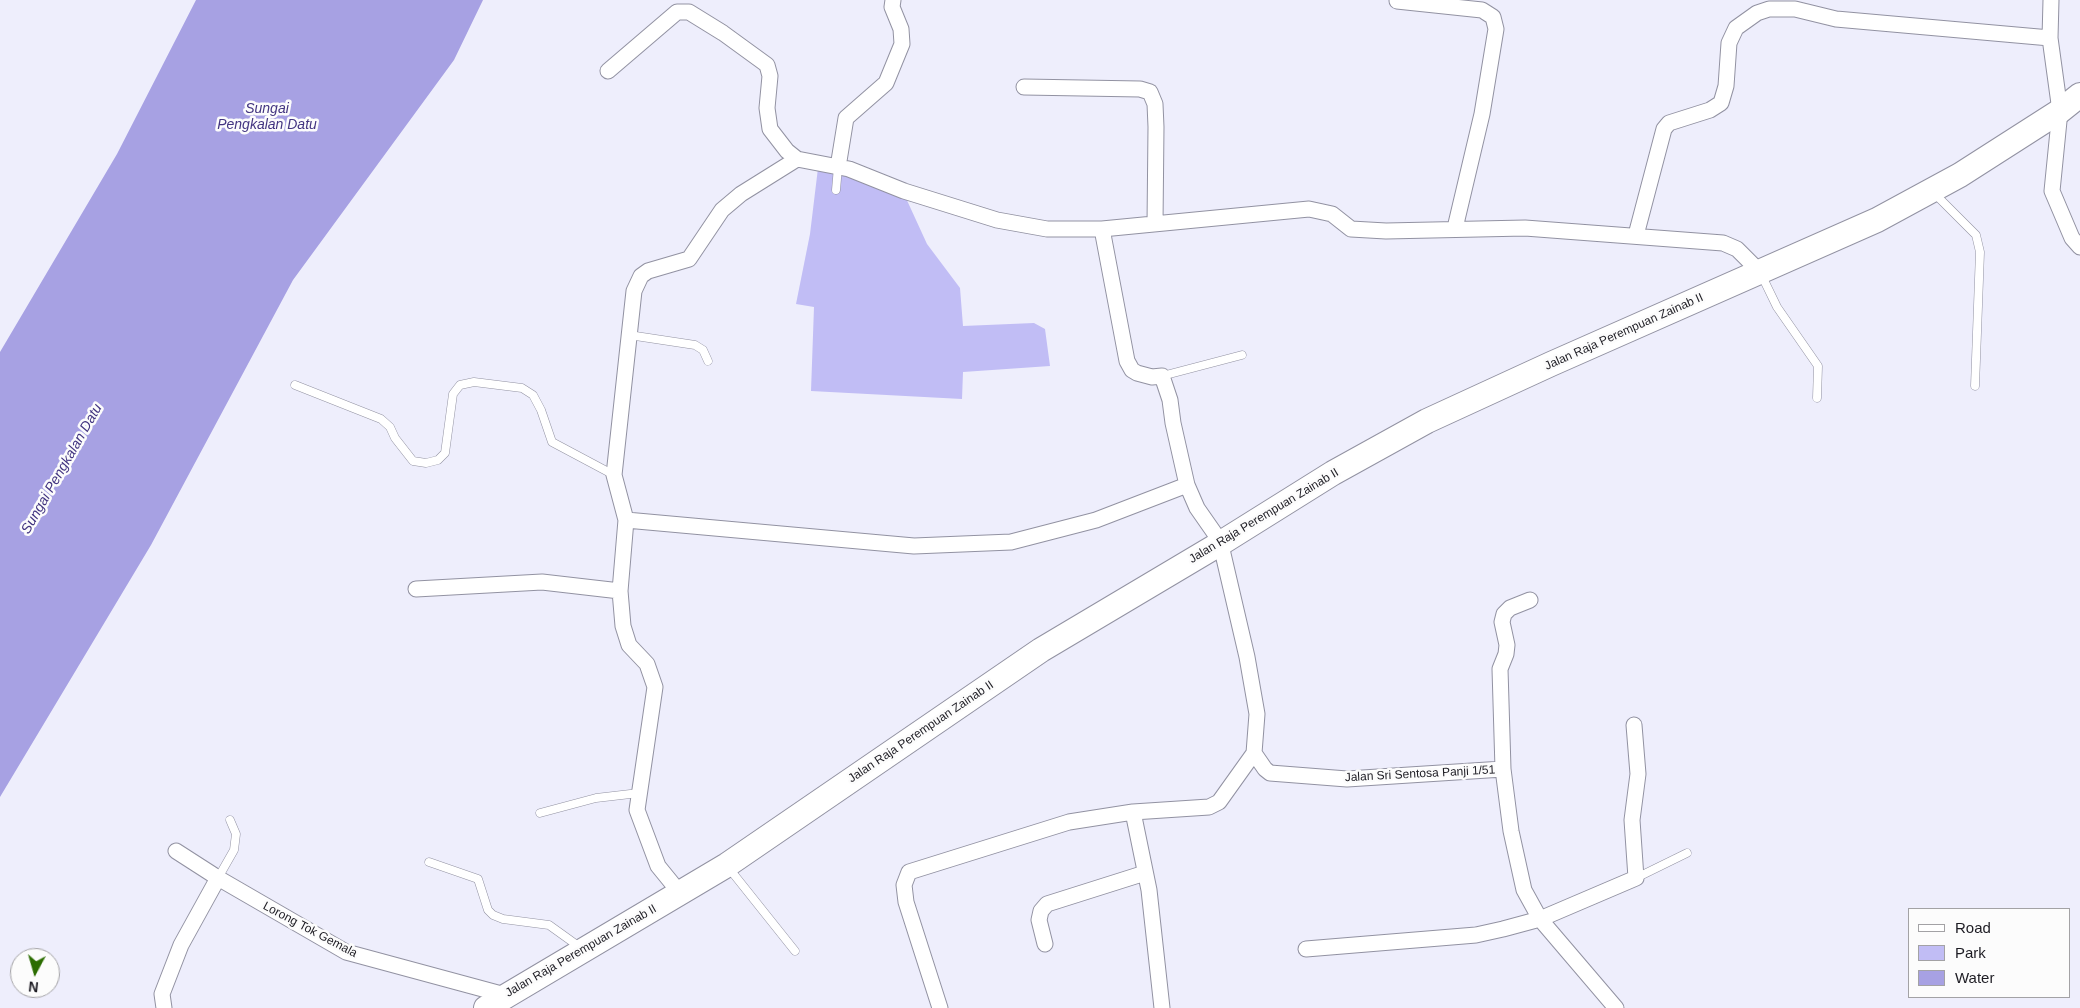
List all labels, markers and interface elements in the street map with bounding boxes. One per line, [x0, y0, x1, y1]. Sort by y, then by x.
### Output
water label: Sungai Pengkalan Datu [217, 101, 317, 134]
street label: Jalan Raja Perempuan Zainab II [1542, 290, 1706, 374]
water label: Sungai Pengkalan Datu [18, 401, 106, 537]
street label: Jalan Raja Perempuan Zainab II [1187, 466, 1341, 566]
street label: Jalan Raja Perempuan Zainab II [846, 678, 996, 786]
street label: Jalan Sri Sentosa Panji 1/51 [1344, 763, 1496, 785]
street label: Lorong Tok Gemala [260, 899, 360, 961]
street label: Jalan Raja Perempuan Zainab II [503, 902, 659, 1000]
legend [1908, 908, 2070, 998]
text: Road [1955, 919, 1991, 936]
text: Park [1955, 944, 1986, 961]
north arrow [10, 948, 60, 998]
text: Water [1955, 969, 1994, 986]
text: N [28, 978, 39, 995]

